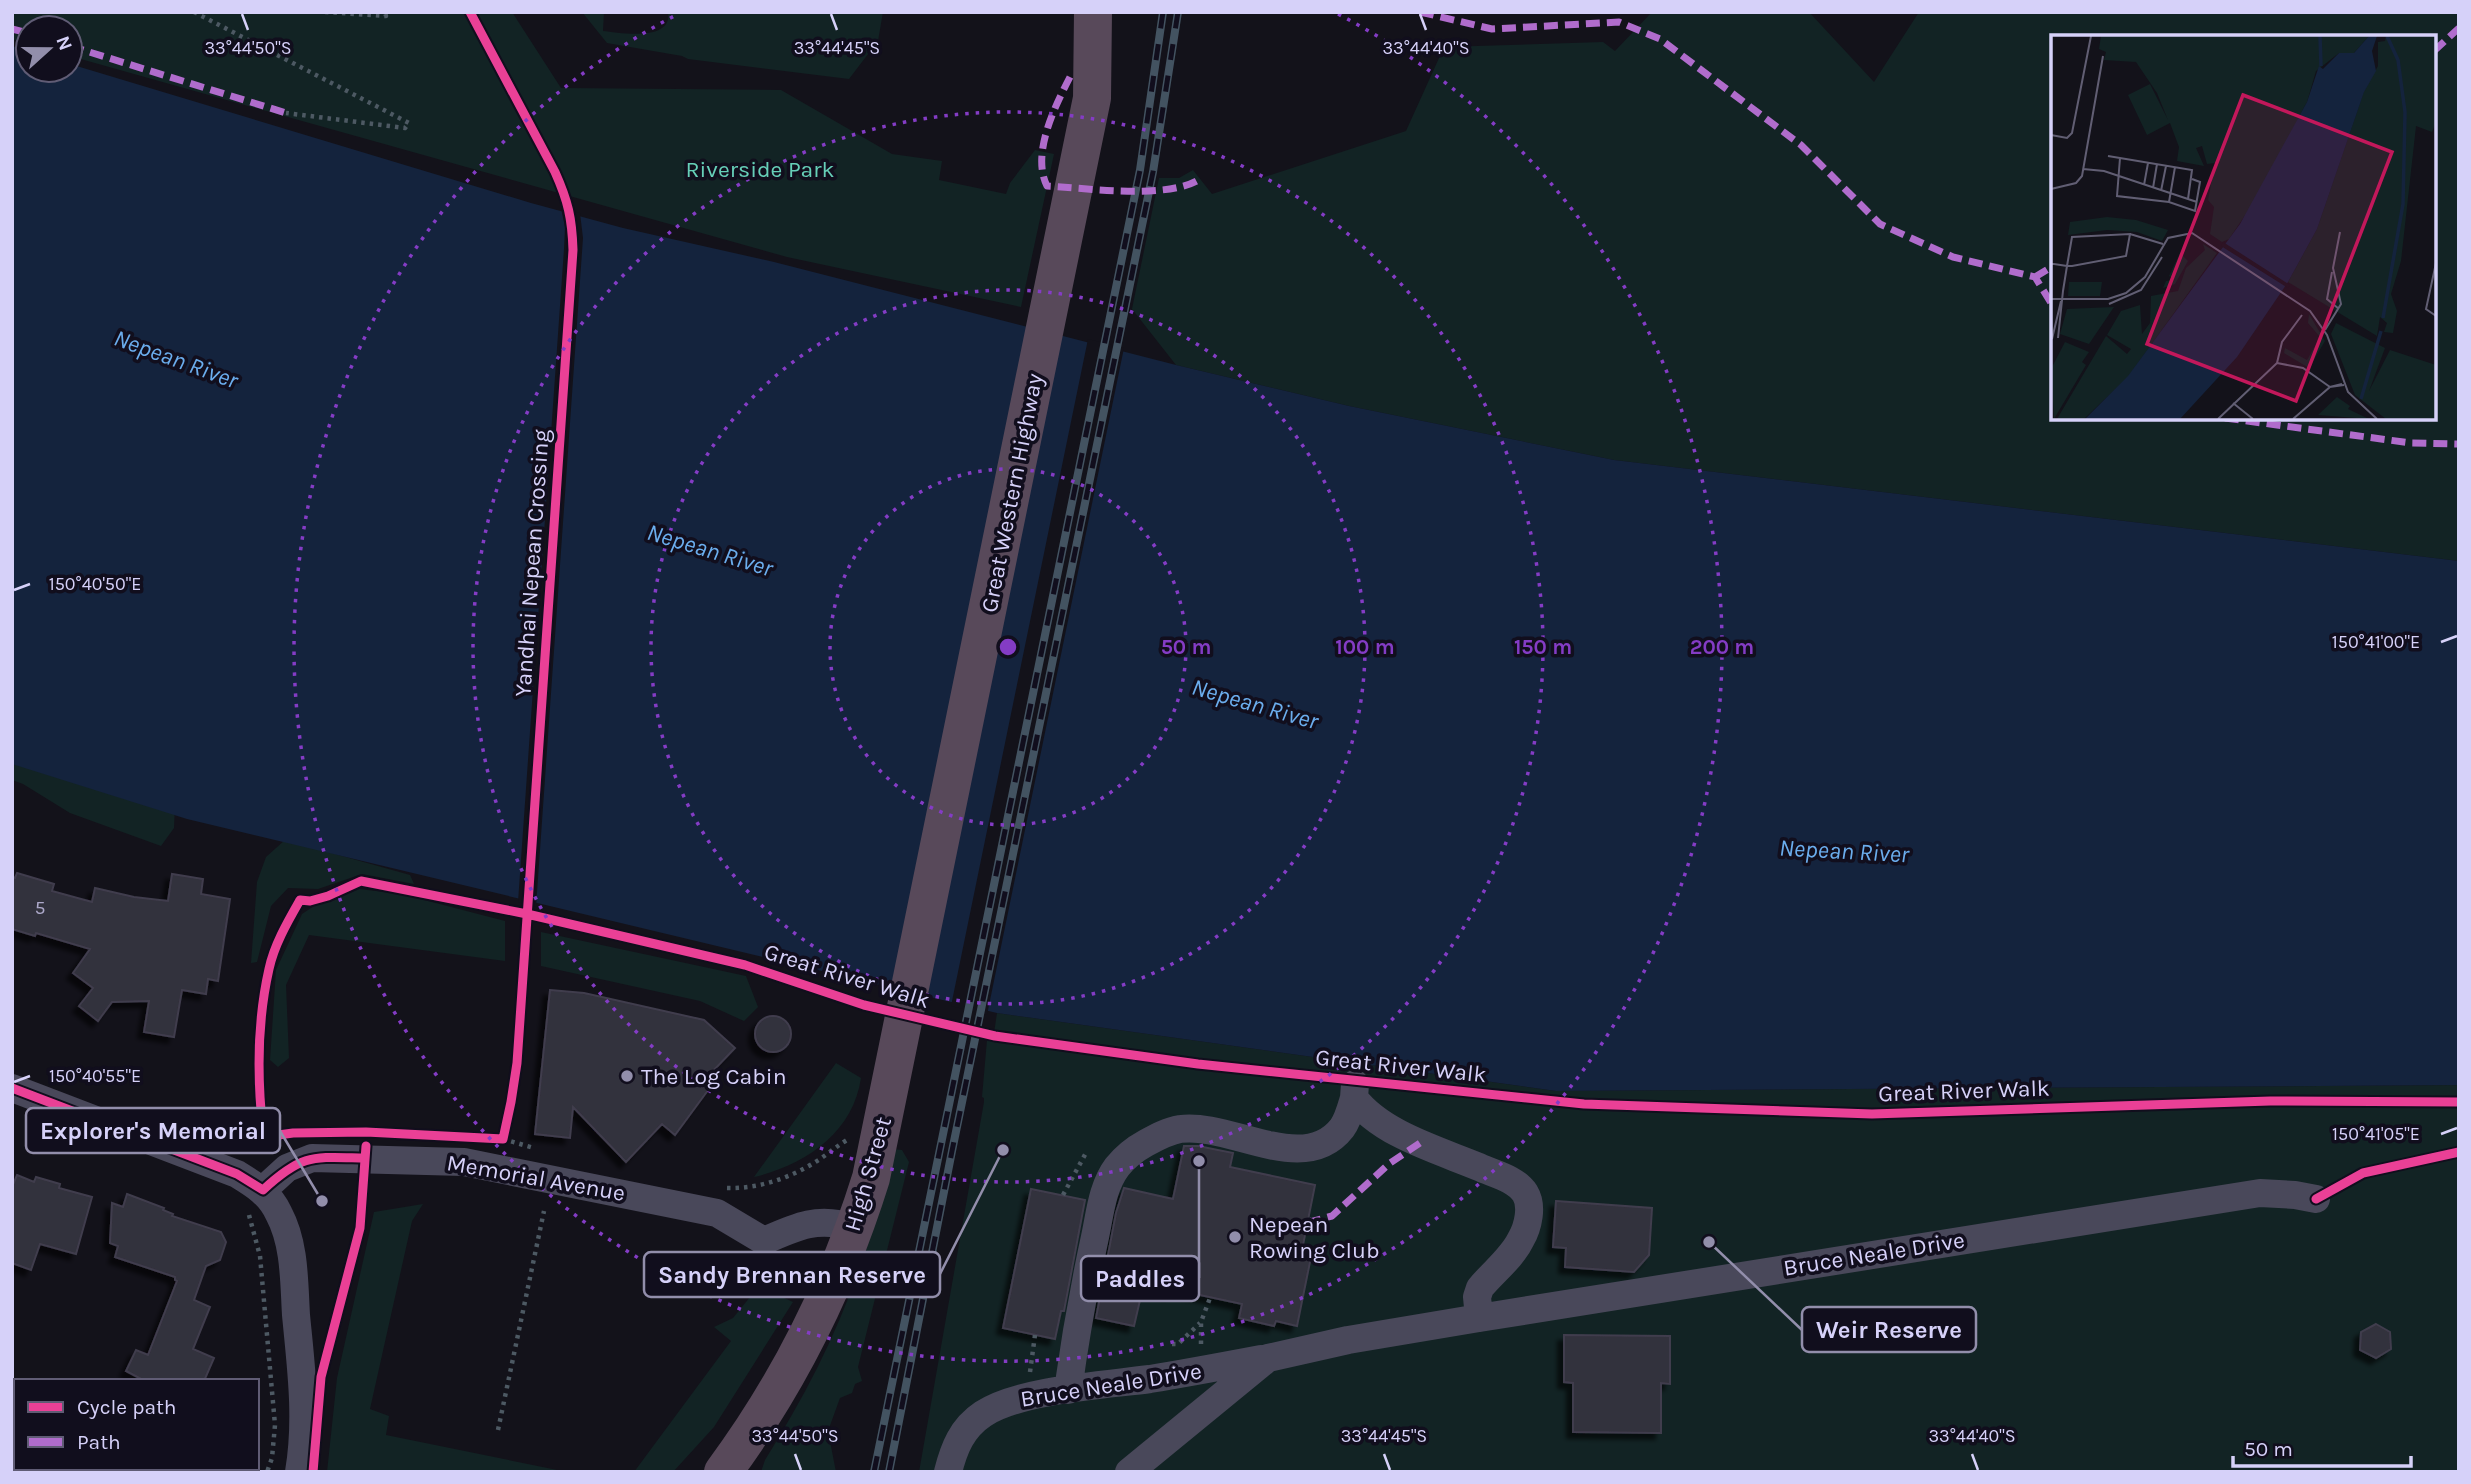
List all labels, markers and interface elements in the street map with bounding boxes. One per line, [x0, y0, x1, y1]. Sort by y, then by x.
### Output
north arrow [14, 14, 84, 84]
text: N [51, 33, 77, 54]
inset map [2051, 35, 2436, 420]
text: 33°44'50"S [204, 37, 292, 59]
text: 33°44'45"S [794, 37, 880, 59]
text: 33°44'40"S [1382, 37, 1470, 59]
park label: Riverside Park [685, 156, 835, 183]
water label: Nepean River [110, 324, 243, 395]
street label: Great Western Highway [976, 371, 1048, 615]
street label: Yandhai Nepean Crossing [509, 428, 555, 698]
water label: Nepean River [644, 518, 777, 583]
text: 150°40'50"E [49, 573, 141, 595]
text: 150°41'00"E [2332, 631, 2420, 653]
centre of rings [996, 635, 1020, 659]
text: 50 m [1161, 635, 1211, 659]
text: 100 m [1335, 635, 1395, 659]
text: 150 m [1514, 635, 1572, 659]
text: 200 m [1690, 635, 1754, 659]
water label: Nepean River [1189, 673, 1322, 736]
water label: Nepean River [1778, 834, 1910, 868]
house number: 5 [35, 897, 45, 919]
street label: Great River Walk [761, 938, 933, 1014]
street label: Great River Walk [1314, 1044, 1488, 1088]
place label: The Log Cabin [641, 1063, 787, 1090]
text: 150°40'55"E [49, 1065, 141, 1087]
marker: The Log Cabin [619, 1068, 635, 1084]
street label: Great River Walk [1878, 1075, 2050, 1107]
callout: Explorer's Memorial [26, 1108, 280, 1153]
street label: High Street [839, 1113, 897, 1234]
text: Explorer's Memorial [40, 1117, 266, 1145]
text: 150°41'05"E [2332, 1123, 2420, 1145]
street label: Memorial Avenue [445, 1149, 627, 1207]
place label: Nepean Rowing Club [1249, 1211, 1380, 1264]
street label: Bruce Neale Drive [1781, 1226, 1967, 1282]
marker: Nepean Rowing Club [1227, 1229, 1243, 1245]
callout: Sandy Brennan Reserve [644, 1252, 940, 1297]
callout: Paddles [1081, 1256, 1199, 1301]
text: Sandy Brennan Reserve [658, 1261, 926, 1289]
text: Paddles [1095, 1265, 1185, 1293]
callout: Weir Reserve [1802, 1307, 1976, 1352]
text: Weir Reserve [1816, 1316, 1962, 1344]
street label: Bruce Neale Drive [1018, 1357, 1204, 1413]
legend [14, 1379, 259, 1470]
text: Cycle path [77, 1395, 177, 1419]
scale bar [2233, 1424, 2412, 1468]
text: 33°44'50"S [751, 1425, 839, 1447]
text: 33°44'45"S [1341, 1425, 1427, 1447]
text: 33°44'40"S [1928, 1425, 2016, 1447]
text: Path [77, 1430, 121, 1454]
text: 50 m [2244, 1437, 2293, 1461]

